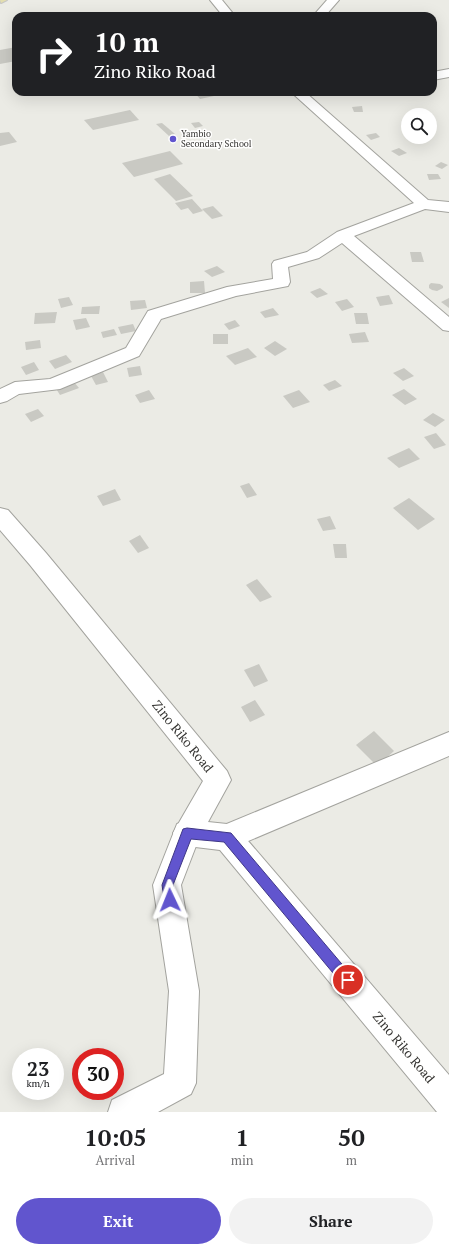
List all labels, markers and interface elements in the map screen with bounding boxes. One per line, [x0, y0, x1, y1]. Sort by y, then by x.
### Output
text: 10 m [94, 23, 159, 60]
icon: right [28, 28, 80, 80]
text: Zino Riko Road [94, 59, 216, 83]
map controls [401, 108, 437, 144]
button: search [401, 108, 437, 144]
place label: Yambio Secondary School [181, 128, 252, 150]
marker: Yambio Secondary School [168, 134, 178, 144]
street label: Zino Riko Road [148, 696, 218, 776]
position arrow [149, 879, 191, 921]
pin [331, 963, 365, 997]
icon: arrive [337, 969, 359, 991]
street label: Zino Riko Road [369, 1008, 439, 1086]
speed limit sign: 30 [72, 1048, 124, 1100]
text: 23 [27, 1055, 49, 1082]
text: km/h [26, 1077, 50, 1090]
text: 10:05 [84, 1121, 147, 1153]
text: 1 [235, 1121, 249, 1153]
text: 50 [338, 1121, 365, 1153]
text: Arrival [95, 1151, 135, 1169]
text: min [231, 1151, 254, 1169]
text: m [346, 1151, 357, 1169]
button: Exit [16, 1198, 221, 1244]
button: Share [229, 1198, 433, 1244]

